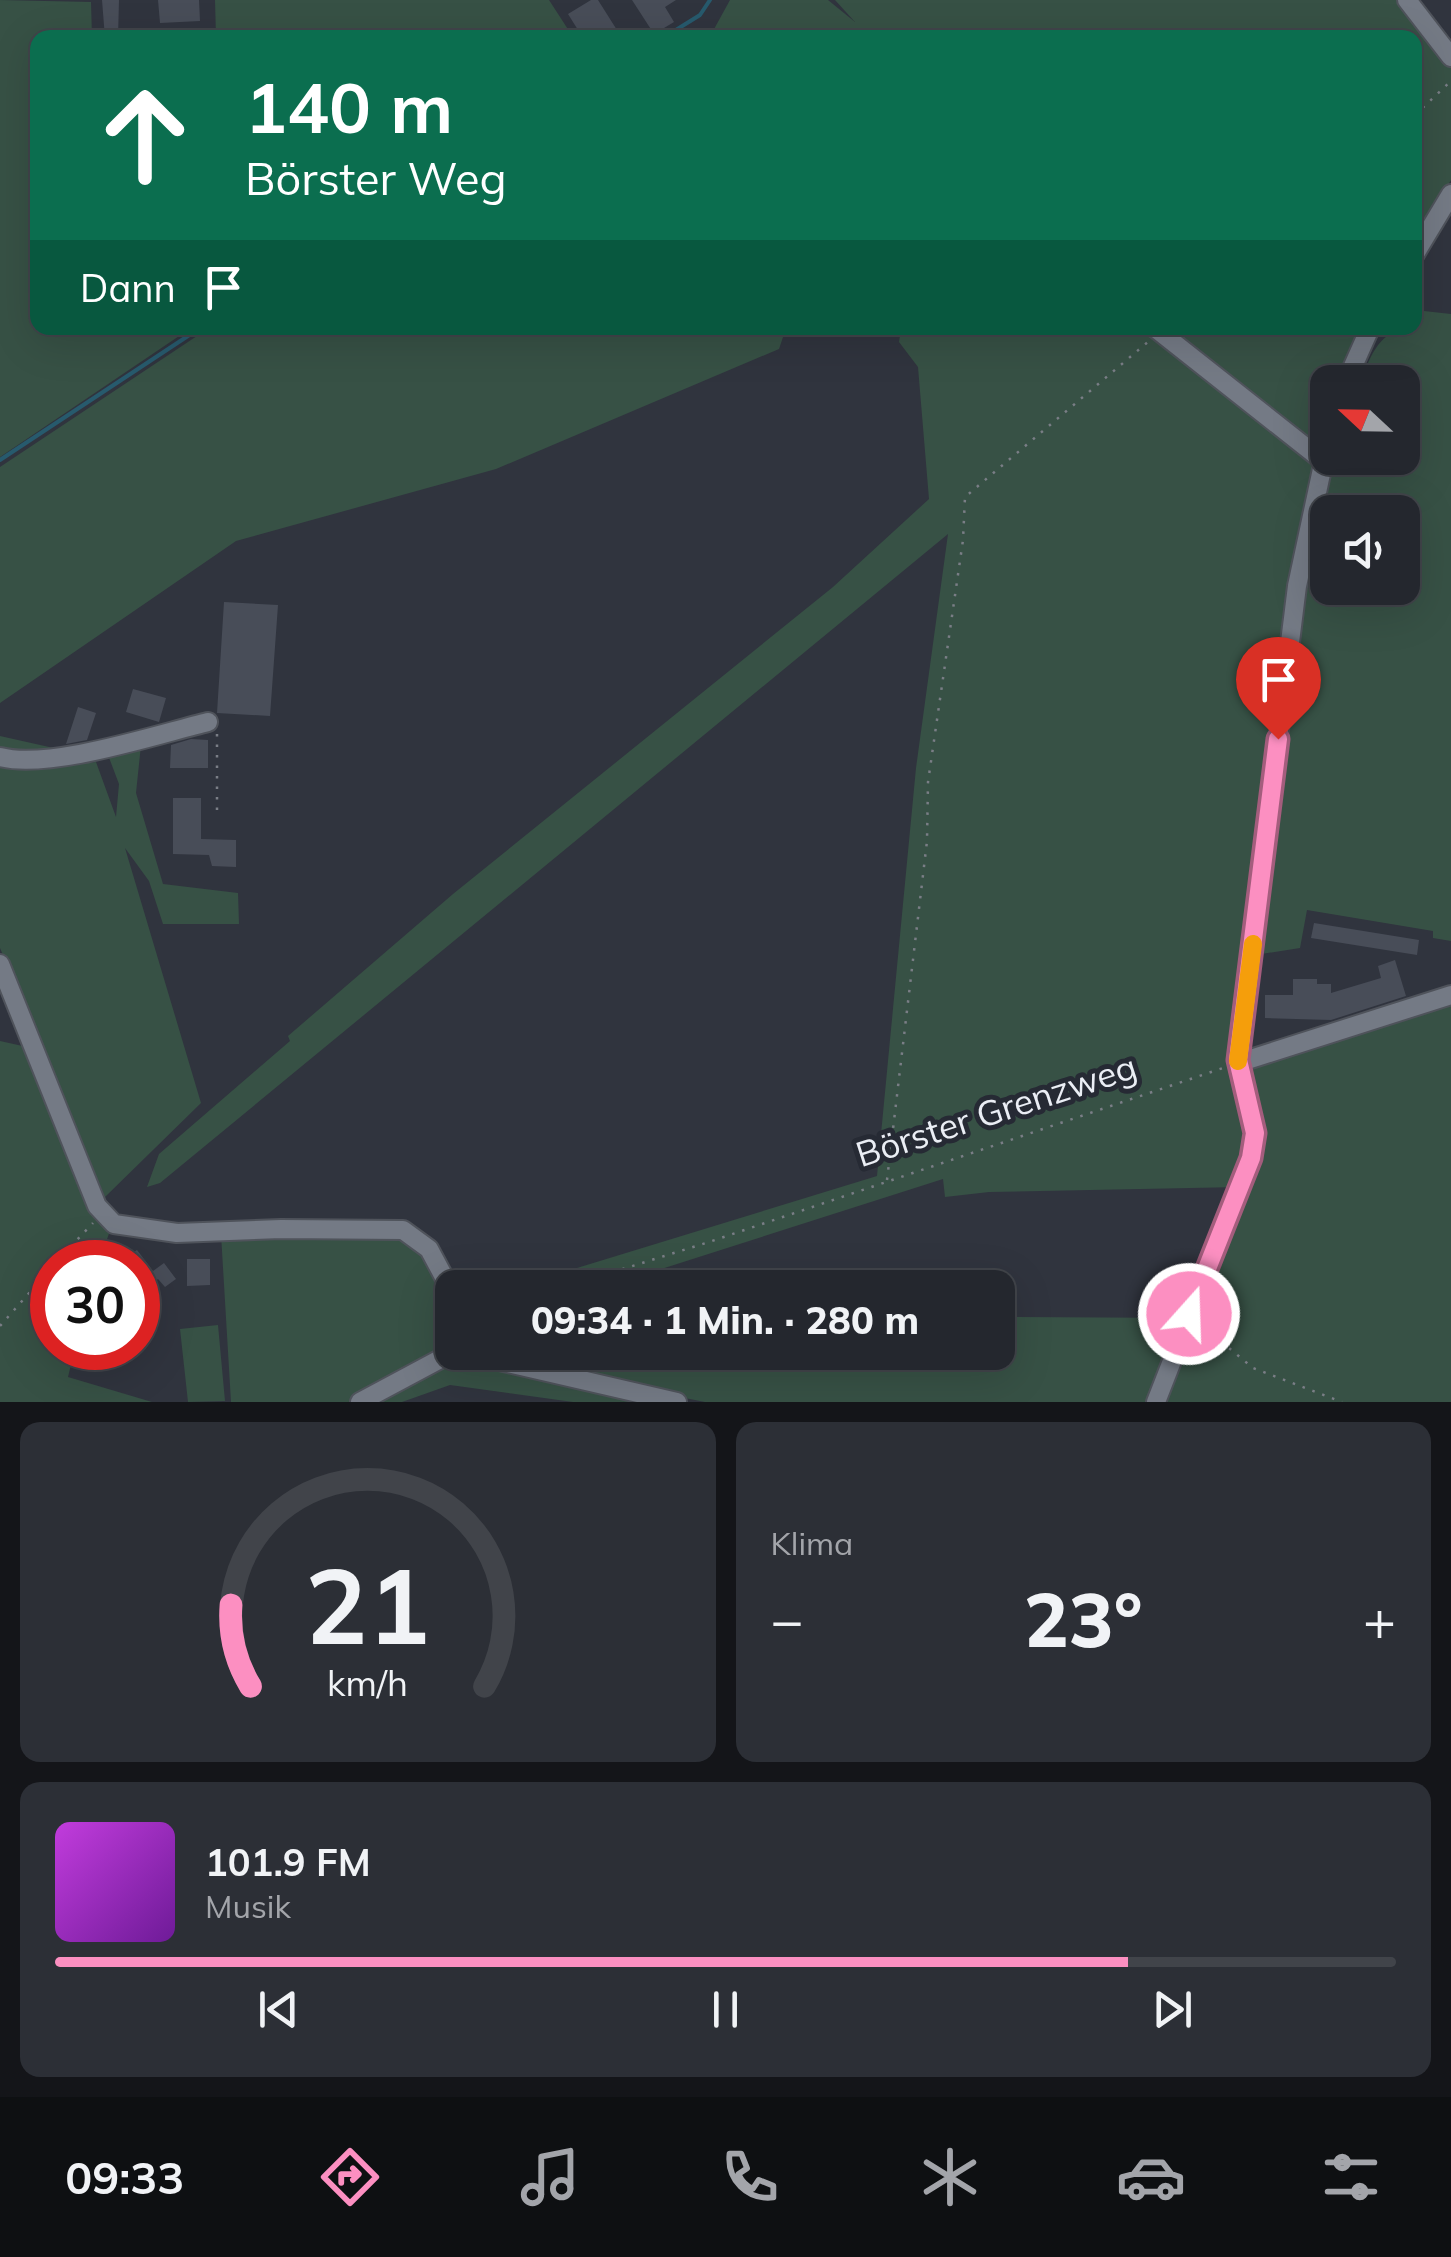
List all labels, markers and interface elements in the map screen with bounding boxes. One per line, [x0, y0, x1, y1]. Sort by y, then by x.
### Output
text: 140 m [245, 63, 453, 151]
icon: ahead [80, 70, 210, 200]
text: Börster Weg [245, 150, 507, 206]
icon: arrive [196, 260, 251, 315]
text: Dann [80, 264, 176, 312]
north arrow [1310, 365, 1420, 475]
map controls [1310, 365, 1420, 605]
button: sound [1310, 495, 1420, 605]
pin [1236, 637, 1321, 740]
icon: arrive [1251, 652, 1306, 707]
street label: Börster Grenzweg [850, 1044, 1142, 1176]
speed limit sign: 30 [30, 1240, 160, 1370]
position arrow [1137, 1262, 1241, 1366]
text: 09:34 · 1 Min. · 280 m [531, 1296, 919, 1344]
text: Klima [771, 1523, 853, 1563]
text: 21 [305, 1539, 430, 1670]
text: 23° [1024, 1572, 1143, 1666]
text: − [771, 1585, 804, 1654]
text: + [1363, 1585, 1396, 1654]
text: km/h [327, 1660, 408, 1705]
text: 101.9 FM [205, 1838, 371, 1886]
text: Musik [205, 1886, 291, 1926]
icon: previous [251, 1982, 306, 2037]
icon: pause [698, 1982, 753, 2037]
icon: next [1145, 1982, 1200, 2037]
icon: directions [315, 2142, 385, 2212]
icon: music [515, 2142, 585, 2212]
icon: phone [715, 2142, 785, 2212]
icon: climate [915, 2142, 985, 2212]
icon: car [1116, 2142, 1186, 2212]
icon: filters [1316, 2142, 1386, 2212]
text: 09:33 [65, 2149, 184, 2205]

